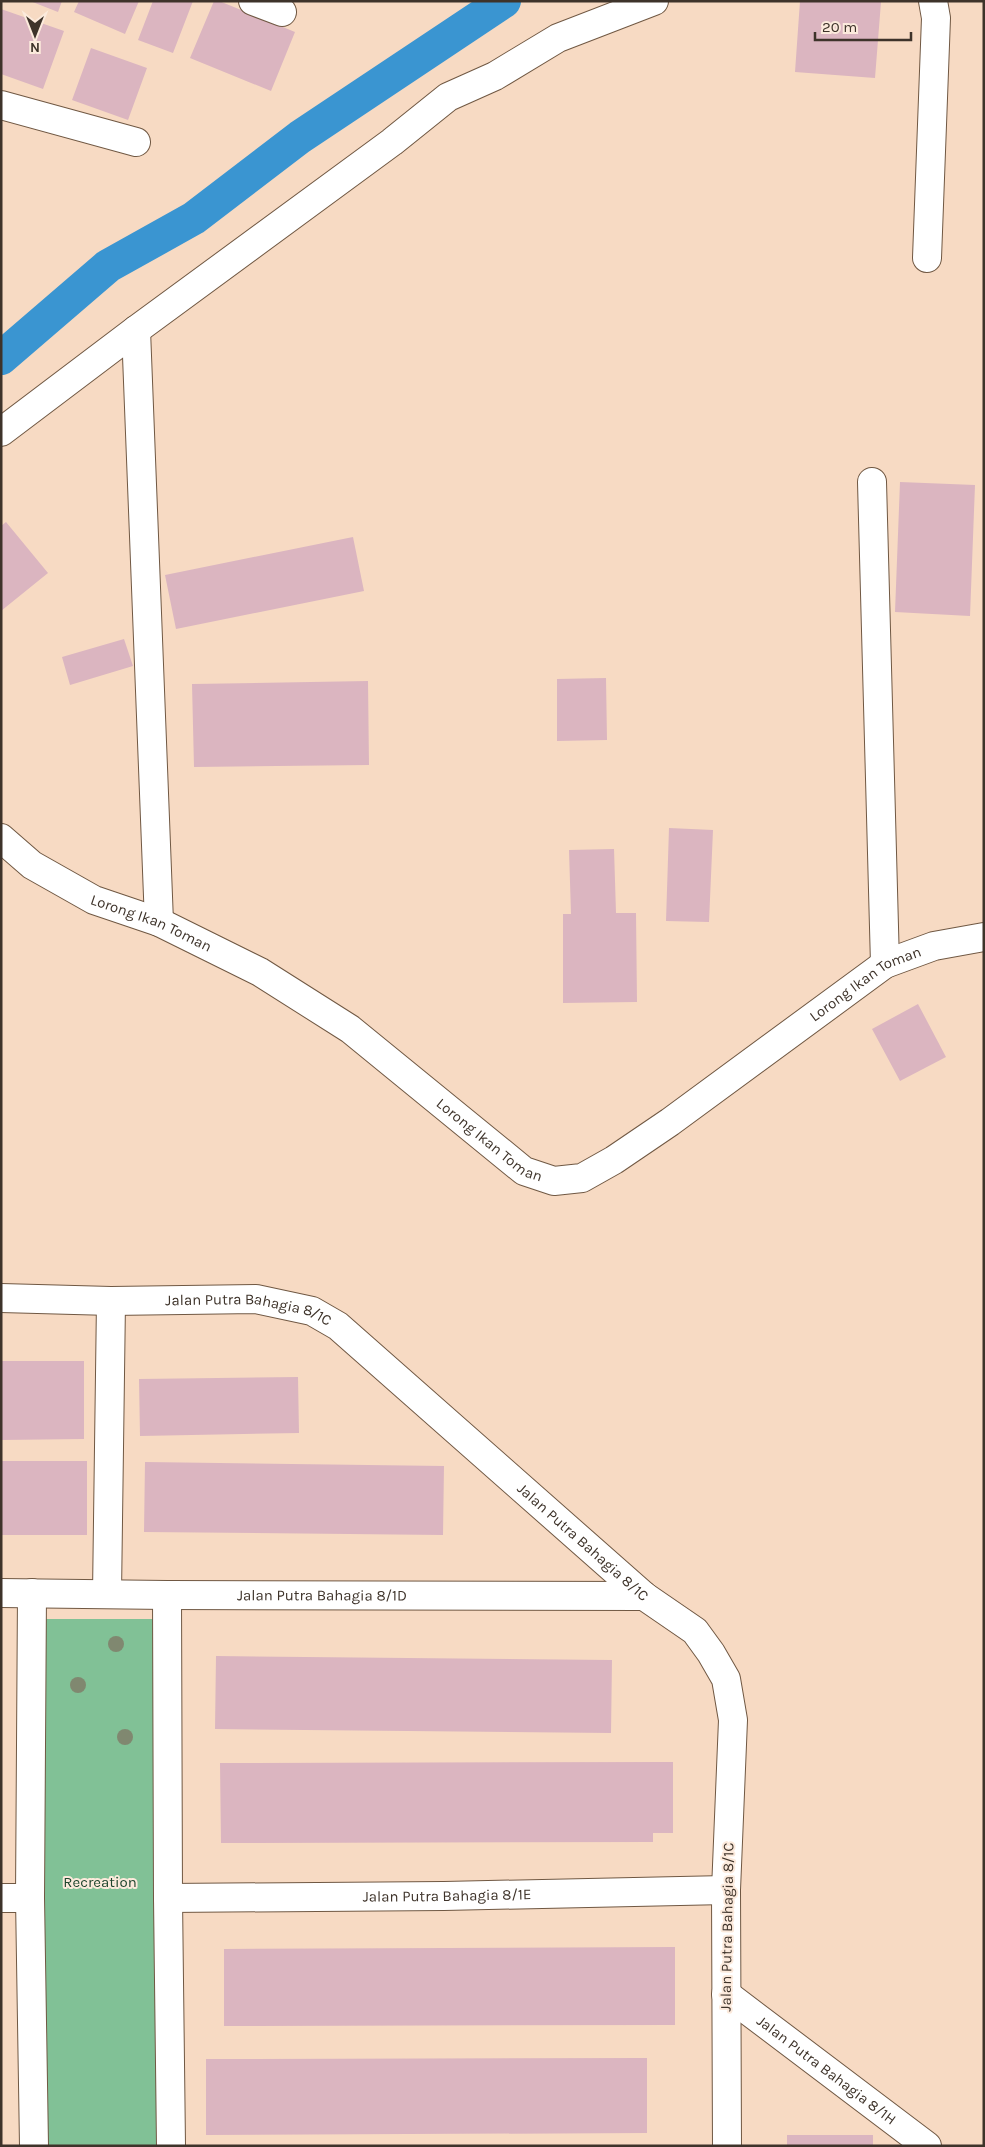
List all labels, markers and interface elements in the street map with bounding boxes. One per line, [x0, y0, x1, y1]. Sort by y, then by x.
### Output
north arrow [10, 10, 60, 60]
scale bar [815, 10, 911, 42]
text: 20 m [822, 18, 857, 36]
text: N [30, 39, 40, 56]
street label: Lorong Ikan Toman [88, 891, 215, 956]
street label: Lorong Ikan Toman [806, 942, 924, 1025]
street label: Lorong Ikan Toman [433, 1094, 545, 1186]
street label: Jalan Putra Bahagia 8/1C [165, 1290, 335, 1329]
street label: Jalan Putra Bahagia 8/1C [514, 1479, 652, 1605]
street label: Jalan Putra Bahagia 8/1D [237, 1586, 407, 1605]
street label: Jalan Putra Bahagia 8/1C [717, 1842, 737, 2012]
park label: Recreation [63, 1873, 137, 1891]
street label: Jalan Putra Bahagia 8/1E [363, 1885, 531, 1906]
street label: Jalan Putra Bahagia 8/1H [753, 2012, 900, 2128]

